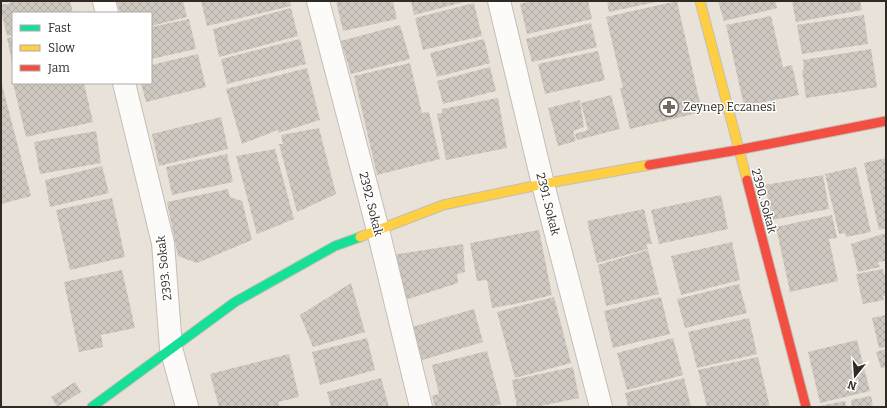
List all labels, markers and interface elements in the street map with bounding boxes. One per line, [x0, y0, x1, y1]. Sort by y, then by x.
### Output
legend [12, 12, 152, 84]
text: Fast [48, 21, 72, 35]
text: Slow [48, 41, 75, 55]
text: Jam [47, 61, 70, 75]
pharmacy icon: Zeynep Eczanesi [658, 96, 680, 118]
place label: Zeynep Eczanesi [683, 100, 776, 114]
street label: 2390. Sokak [749, 167, 779, 235]
street label: 2392. Sokak [356, 170, 386, 238]
street label: 2391. Sokak [533, 171, 563, 237]
street label: 2393. Sokak [154, 235, 174, 301]
north arrow [835, 356, 875, 396]
text: N [846, 377, 858, 393]

